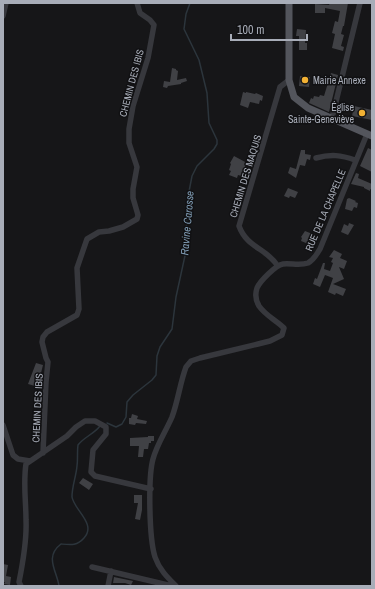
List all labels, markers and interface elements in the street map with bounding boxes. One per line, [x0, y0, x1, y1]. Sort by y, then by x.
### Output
scale bar [231, 16, 307, 42]
text: 100 m [237, 22, 264, 38]
street label: CHEMIN DES IBIS [116, 47, 147, 118]
place label: Mairie Annexe [313, 74, 366, 87]
marker: Mairie Annexe [300, 75, 310, 85]
place label: Église Sainte-Geneviève [288, 101, 354, 126]
marker: Église Sainte-Geneviève [357, 108, 367, 118]
street label: CHEMIN DES MAQUIS [227, 133, 264, 219]
street label: RUE DE LA CHAPELLE [302, 167, 349, 253]
water label: Ravine Carosse [177, 190, 197, 256]
street label: CHEMIN DES IBIS [29, 373, 46, 443]

